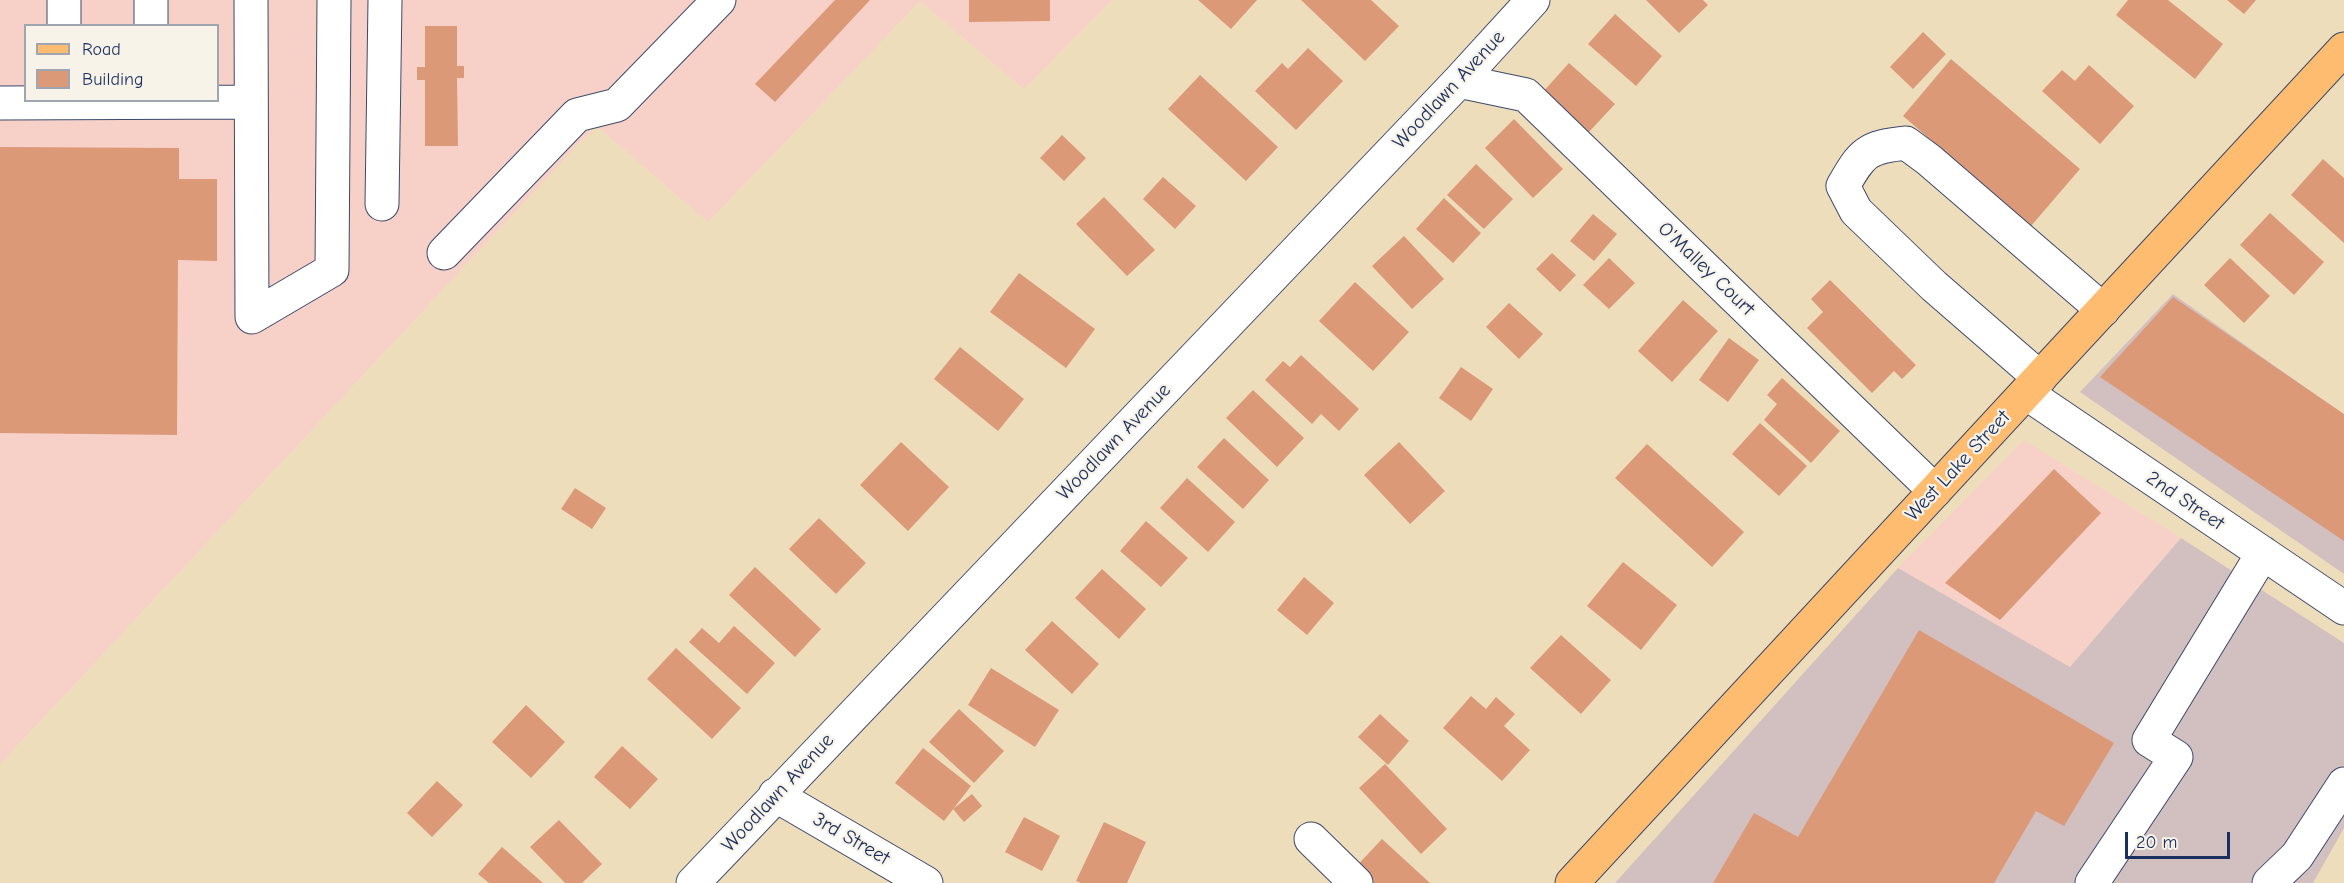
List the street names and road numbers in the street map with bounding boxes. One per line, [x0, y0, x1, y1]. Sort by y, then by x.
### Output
street label: Woodlawn Avenue [1388, 26, 1510, 154]
street label: O'Malley Court [1653, 217, 1759, 321]
street label: Woodlawn Avenue [1052, 378, 1176, 506]
street label: West Lake Street [1901, 406, 2015, 526]
street label: 2nd Street [2141, 466, 2229, 536]
street label: Woodlawn Avenue [717, 729, 839, 857]
street label: 3rd Street [808, 807, 894, 871]

